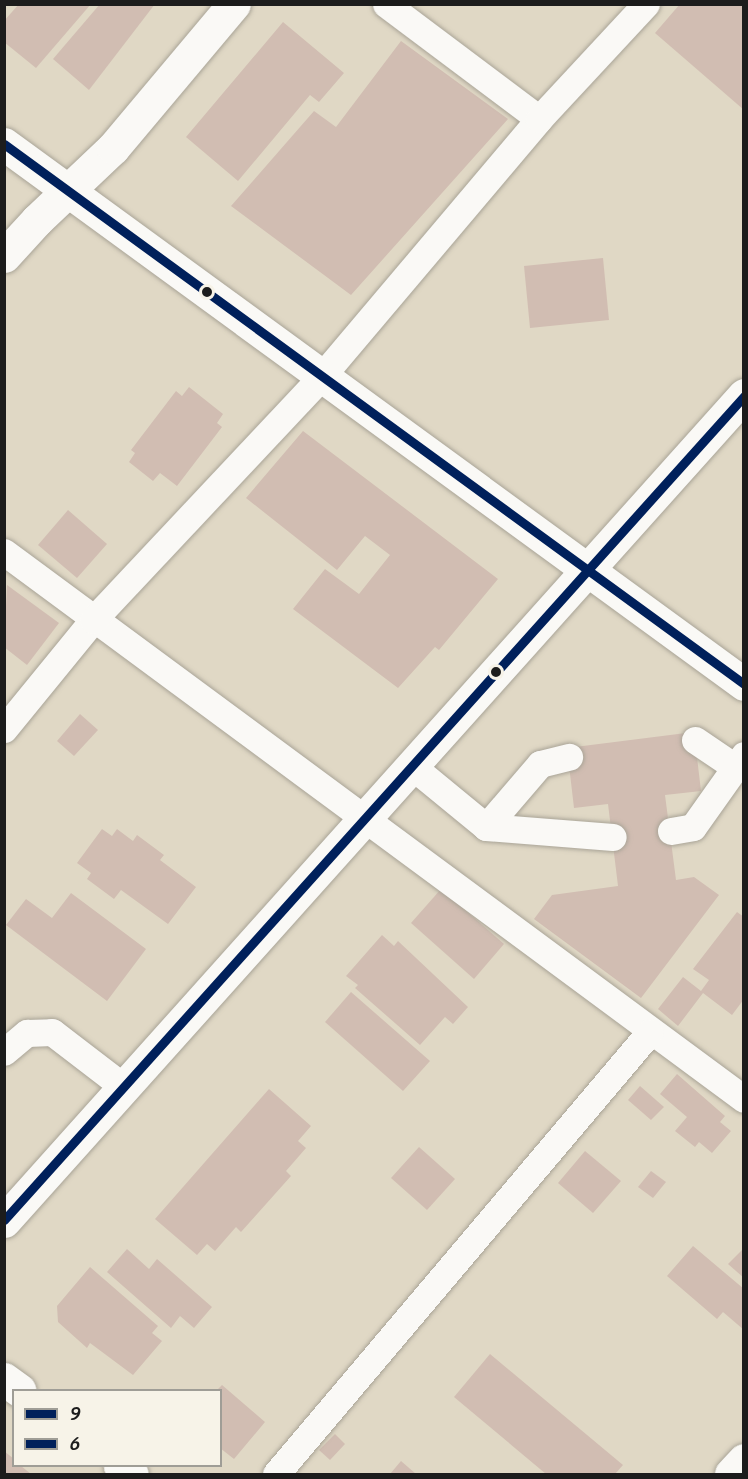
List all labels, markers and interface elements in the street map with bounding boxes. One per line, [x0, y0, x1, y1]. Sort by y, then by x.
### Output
unlabelled marker [201, 286, 213, 298]
unlabelled marker [490, 666, 502, 678]
legend [12, 1389, 222, 1467]
text: 9 [70, 1398, 81, 1430]
text: 6 [70, 1428, 80, 1460]

